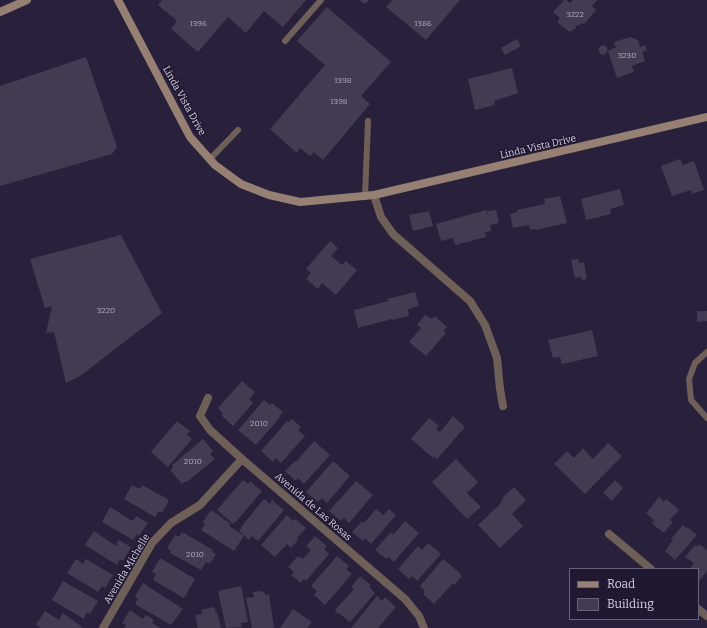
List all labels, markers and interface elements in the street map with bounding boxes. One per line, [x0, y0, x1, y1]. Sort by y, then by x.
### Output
house number: 3222 [566, 10, 584, 20]
house number: 1396 [189, 19, 207, 29]
house number: 1386 [414, 19, 432, 29]
house number: 3230 [618, 51, 636, 61]
street label: Linda Vista Drive [160, 64, 208, 138]
house number: 1398 [334, 76, 352, 86]
house number: 1398 [330, 97, 348, 107]
street label: Linda Vista Drive [499, 132, 577, 162]
house number: 3220 [97, 306, 115, 316]
house number: 2010 [250, 419, 268, 429]
house number: 2010 [184, 457, 202, 467]
street label: Avenida de Las Rosas [272, 470, 354, 544]
street label: Avenida Michelle [101, 532, 153, 606]
house number: 2010 [186, 550, 204, 560]
legend [569, 568, 699, 620]
text: Road [607, 577, 635, 591]
text: Building [607, 597, 654, 611]

